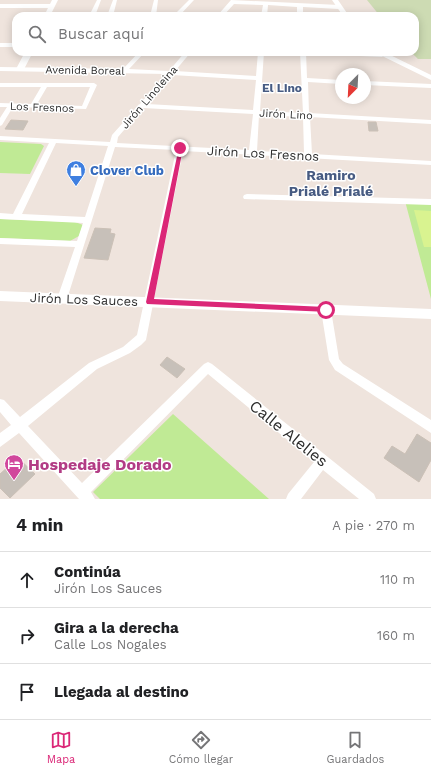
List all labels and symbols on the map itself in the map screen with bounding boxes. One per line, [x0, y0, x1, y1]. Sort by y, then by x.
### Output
street label: Avenida Boreal [45, 63, 125, 78]
street label: Jirón Linoleina [119, 63, 180, 131]
north arrow [335, 68, 371, 104]
district label: El Lino [262, 81, 302, 95]
street label: Los Fresnos [10, 100, 75, 115]
street label: Jirón Lino [259, 107, 313, 122]
route end [171, 139, 189, 157]
street label: Jirón Los Fresnos [206, 143, 320, 164]
shop icon: Clover Club [65, 159, 87, 187]
place label: Clover Club [90, 163, 164, 178]
district label: Ramiro Prialé Prialé [289, 167, 373, 199]
street label: Jirón Los Sauces [30, 290, 138, 309]
route start [317, 301, 335, 319]
street label: Calle Alelies [246, 396, 332, 471]
hotel icon: Hospedaje Dorado [3, 453, 25, 481]
place label: Hospedaje Dorado [28, 455, 172, 474]

